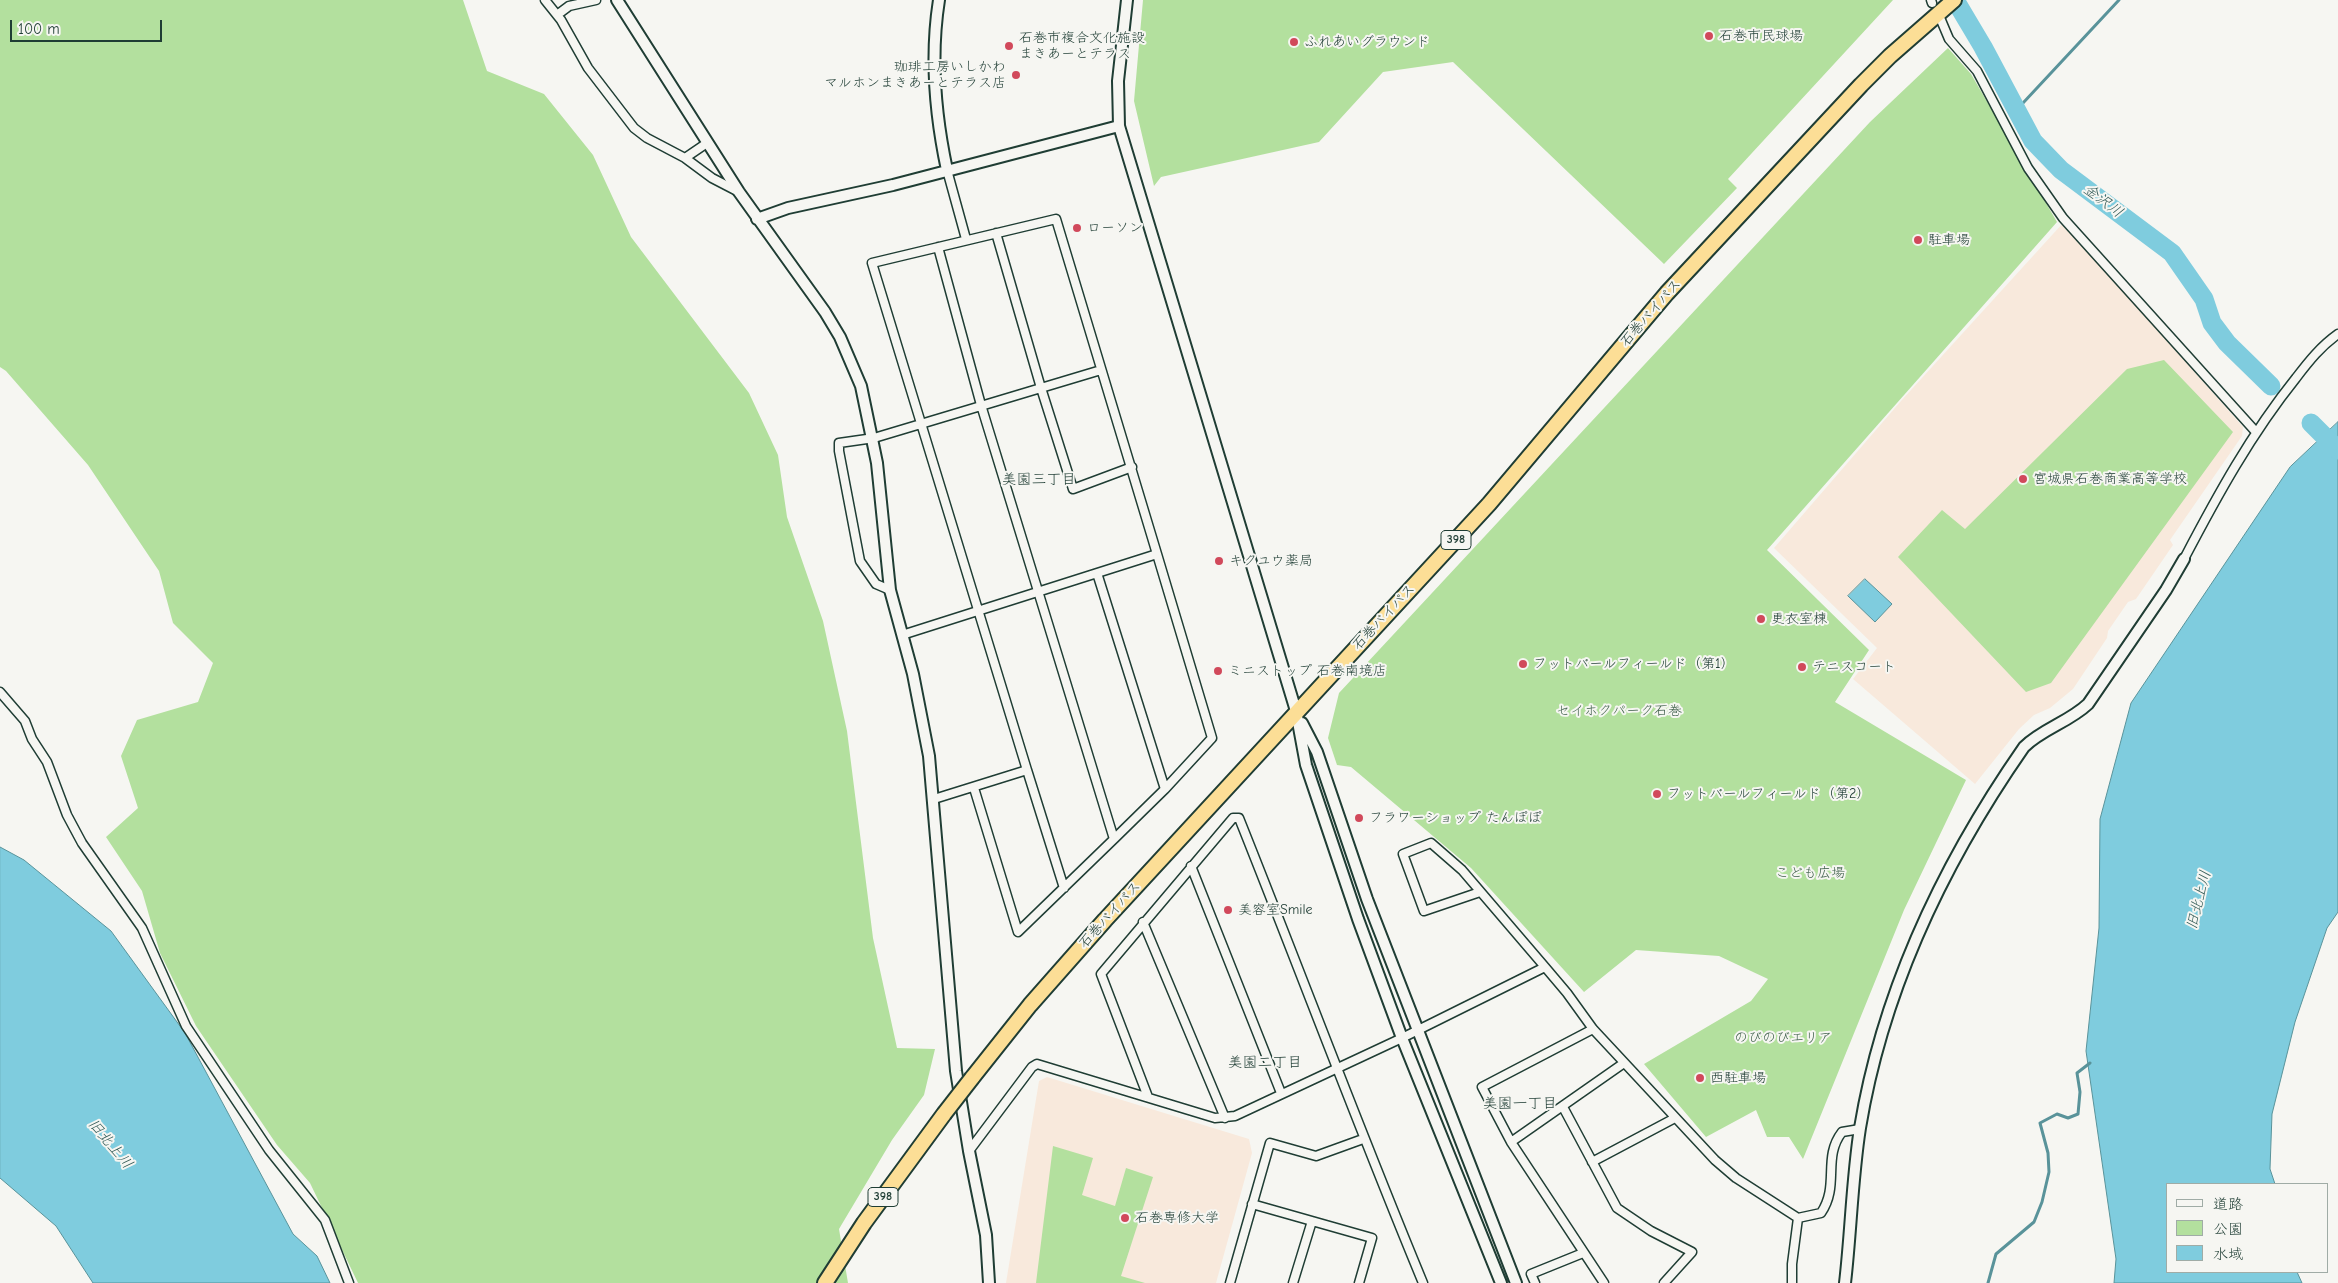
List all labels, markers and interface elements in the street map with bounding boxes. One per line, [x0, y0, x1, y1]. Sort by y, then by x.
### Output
scale bar [12, 10, 165, 42]
text: 100 m [18, 20, 60, 38]
place label: 石巻市民球場 [1719, 28, 1803, 44]
place label: 石巻市複合文化施設 まきあーとテラス [1019, 30, 1145, 62]
marker: 石巻市民球場 [1703, 30, 1715, 42]
place label: ふれあいグラウンド [1304, 34, 1430, 50]
marker: ふれあいグラウンド [1288, 36, 1300, 48]
marker: 石巻市複合文化施設 まきあーとテラス [1003, 40, 1015, 52]
place label: 珈琲工房いしかわ マルホンまきあーとテラス店 [824, 59, 1006, 92]
marker: 珈琲工房いしかわ マルホンまきあーとテラス店 [1010, 69, 1022, 81]
water label: 金沢川 [2080, 180, 2126, 222]
place label: ローソン [1087, 220, 1143, 236]
marker: ローソン [1071, 222, 1083, 234]
place label: 駐車場 [1928, 232, 1970, 248]
marker: 駐車場 [1912, 234, 1924, 246]
street label: 石巻バイパス [1617, 276, 1685, 350]
district label: 美園三丁目 [1002, 471, 1076, 489]
place label: 宮城県石巻商業高等学校 [2033, 471, 2187, 487]
marker: 宮城県石巻商業高等学校 [2017, 473, 2029, 485]
road number: 398 [1441, 530, 1471, 550]
place label: キクユウ薬局 [1229, 553, 1313, 569]
marker: キクユウ薬局 [1213, 555, 1225, 567]
street label: 石巻バイパス [1349, 581, 1419, 653]
place label: 更衣室棟 [1771, 611, 1827, 627]
marker: 更衣室棟 [1755, 613, 1767, 625]
place label: フットバールフィールド（第1） [1533, 656, 1735, 672]
marker: フットバールフィールド（第1） [1517, 658, 1529, 670]
place label: テニスコート [1812, 659, 1896, 675]
marker: テニスコート [1796, 661, 1808, 673]
place label: ミニストップ 石巻南境店 [1228, 663, 1387, 679]
marker: ミニストップ 石巻南境店 [1212, 665, 1224, 677]
park label: セイホクパーク石巻 [1556, 703, 1682, 719]
place label: フットバールフィールド（第2） [1667, 786, 1870, 802]
marker: フットバールフィールド（第2） [1651, 788, 1663, 800]
place label: フラワーショップ たんぽぽ [1369, 810, 1542, 826]
marker: フラワーショップ たんぽぽ [1353, 812, 1365, 824]
park label: こども広場 [1775, 865, 1845, 881]
water label: 旧北上川 [2183, 869, 2215, 931]
street label: 石巻バイパス [1076, 878, 1144, 952]
place label: 美容室Smile [1238, 902, 1313, 918]
marker: 美容室Smile [1222, 904, 1234, 916]
park label: のびのびエリア [1734, 1030, 1832, 1046]
district label: 美園二丁目 [1228, 1054, 1302, 1072]
place label: 西駐車場 [1710, 1070, 1766, 1086]
marker: 西駐車場 [1694, 1072, 1706, 1084]
district label: 美園一丁目 [1483, 1095, 1557, 1113]
water label: 旧北上川 [84, 1115, 136, 1173]
legend [2166, 1183, 2328, 1273]
road number: 398 [868, 1188, 898, 1206]
text: 道路 [2213, 1195, 2243, 1213]
place label: 石巻専修大学 [1135, 1210, 1219, 1226]
marker: 石巻専修大学 [1119, 1212, 1131, 1224]
text: 公園 [2213, 1220, 2243, 1238]
text: 水域 [2213, 1245, 2243, 1263]

